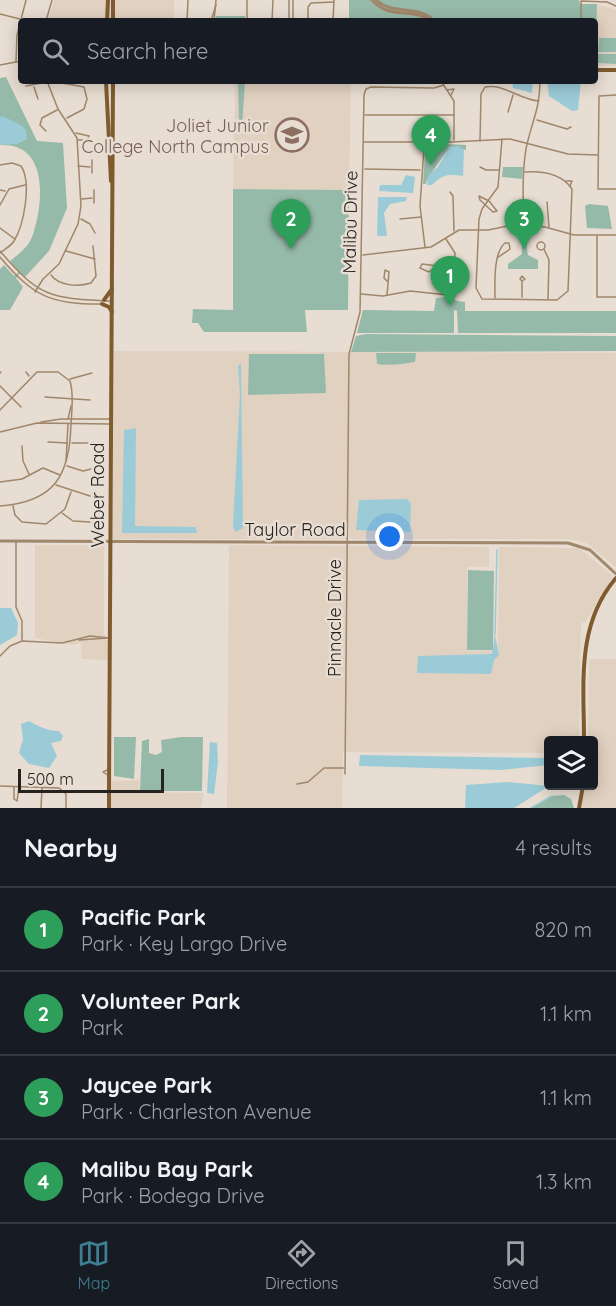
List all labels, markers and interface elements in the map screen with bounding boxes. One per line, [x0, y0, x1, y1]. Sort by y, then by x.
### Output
search box [18, 18, 598, 84]
icon: search [39, 35, 72, 68]
text: Search here [87, 37, 208, 65]
place label: Joliet Junior College North Campus [81, 114, 269, 158]
pin: 4 [412, 116, 450, 165]
school or university icon: Joliet Junior College North Campus [274, 117, 310, 153]
street label: Malibu Drive [338, 170, 362, 274]
pin: 2 [272, 200, 310, 249]
pin: 3 [504, 200, 544, 249]
pin: 1 [430, 256, 470, 306]
street label: Weber Road [86, 443, 109, 547]
street label: Taylor Road [244, 518, 346, 541]
your location [375, 522, 404, 551]
street label: Pinnacle Drive [323, 559, 346, 677]
map controls [544, 736, 598, 790]
button: layers [544, 736, 598, 790]
scale bar [18, 766, 164, 794]
text: 500 m [27, 769, 74, 789]
text: Nearby [24, 831, 118, 864]
text: 4 results [516, 835, 592, 860]
text: Pacific Park [81, 903, 206, 931]
text: 1 [40, 917, 47, 942]
text: 820 m [535, 917, 592, 942]
text: Park · Key Largo Drive [81, 931, 287, 956]
text: Volunteer Park [81, 987, 241, 1015]
text: 2 [38, 1001, 49, 1026]
text: 1.1 km [540, 1001, 592, 1026]
text: Park [81, 1015, 123, 1040]
text: Jaycee Park [81, 1071, 212, 1099]
text: 3 [38, 1085, 49, 1110]
text: 1.1 km [540, 1085, 592, 1110]
text: Park · Charleston Avenue [81, 1099, 312, 1124]
text: Malibu Bay Park [81, 1155, 253, 1183]
text: 4 [38, 1169, 49, 1194]
text: 1.3 km [536, 1169, 592, 1194]
text: Park · Bodega Drive [81, 1183, 265, 1208]
tab: Map [77, 1237, 110, 1293]
tab: Directions [265, 1237, 338, 1293]
tab: Saved [493, 1237, 539, 1293]

